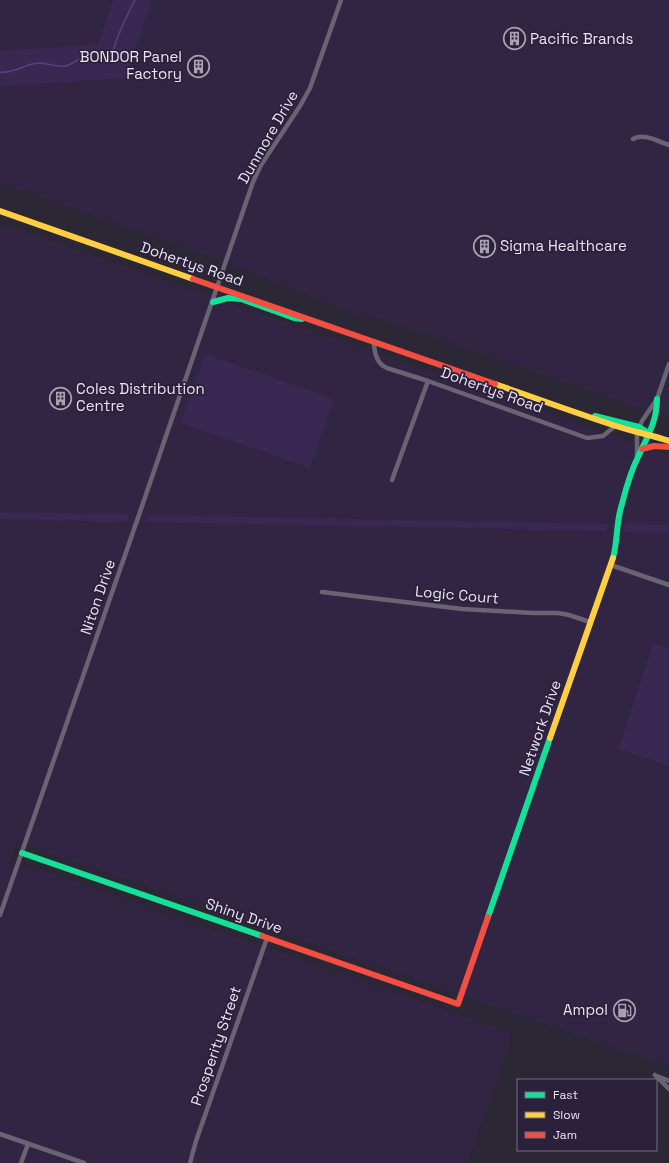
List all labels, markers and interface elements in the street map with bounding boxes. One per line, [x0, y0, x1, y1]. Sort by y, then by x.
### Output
building icon: Pacific Brands [502, 26, 528, 52]
place label: Pacific Brands [530, 29, 633, 48]
place label: BONDOR Panel Factory [80, 47, 182, 83]
building icon: BONDOR Panel Factory [185, 53, 211, 79]
street label: Dunmore Drive [233, 87, 302, 187]
building icon: Sigma Healthcare [471, 233, 497, 259]
place label: Sigma Healthcare [500, 236, 627, 255]
street label: Dohertys Road [138, 237, 246, 290]
street label: Dohertys Road [438, 362, 546, 417]
place label: Coles Distribution Centre [76, 379, 205, 415]
building icon: Coles Distribution Centre [48, 385, 74, 411]
street label: Niton Drive [76, 557, 119, 637]
street label: Logic Court [414, 581, 500, 608]
street label: Network Drive [514, 677, 565, 778]
street label: Shiny Drive [203, 894, 285, 938]
street label: Prosperity Street [186, 983, 245, 1108]
fuel station icon: Ampol [611, 997, 637, 1023]
place label: Ampol [563, 1000, 608, 1019]
legend [517, 1079, 657, 1151]
text: Fast [553, 1087, 578, 1103]
text: Slow [553, 1107, 580, 1123]
text: Jam [553, 1127, 577, 1143]

